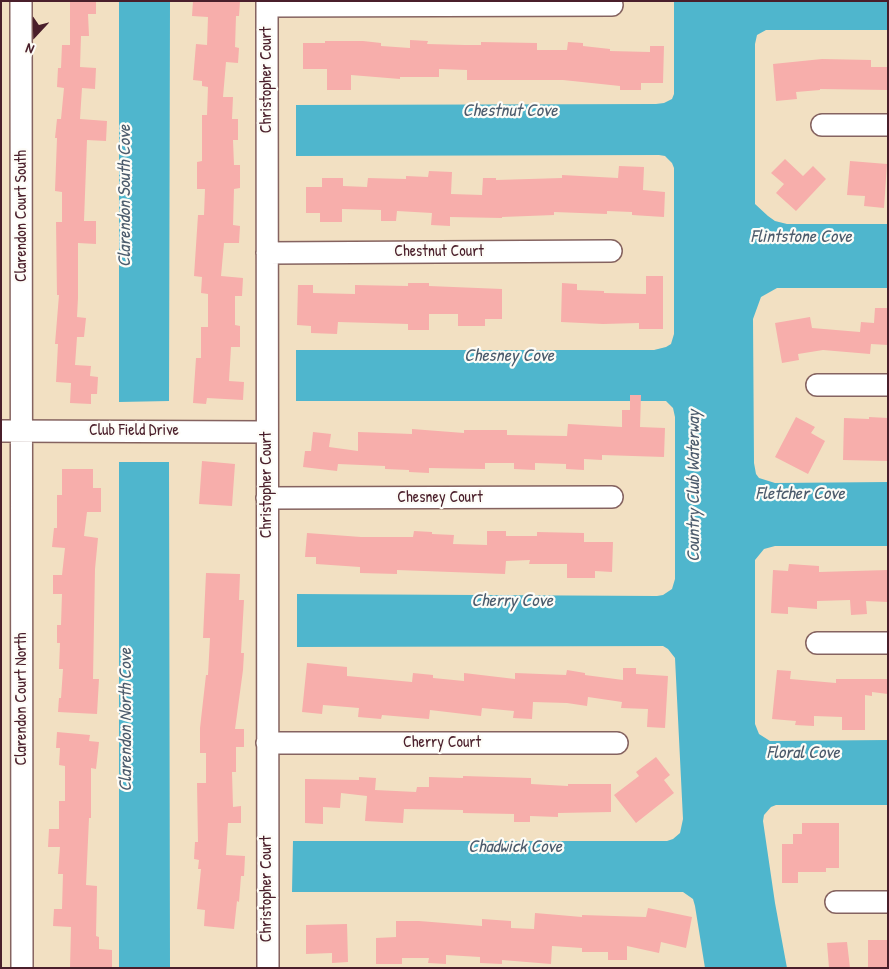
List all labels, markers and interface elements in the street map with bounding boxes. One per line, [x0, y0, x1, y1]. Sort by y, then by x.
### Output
north arrow [10, 10, 60, 60]
street label: Christopher Court [257, 27, 277, 133]
text: N [23, 39, 36, 60]
water label: Chestnut Cove [463, 100, 557, 122]
water label: Clarendon South Cove [114, 125, 136, 267]
street label: Clarendon Court South [12, 150, 32, 282]
water label: Flintstone Cove [750, 226, 852, 248]
street label: Chestnut Court [394, 242, 484, 262]
water label: Chesney Cove [464, 345, 554, 367]
water label: Country Club Waterway [683, 410, 705, 562]
street label: Club Field Drive [89, 421, 179, 441]
street label: Christopher Court [257, 432, 277, 538]
water label: Fletcher Cove [755, 483, 845, 505]
street label: Chesney Court [397, 488, 483, 508]
water label: Cherry Cove [471, 590, 553, 612]
street label: Clarendon Court North [12, 633, 32, 765]
water label: Clarendon North Cove [115, 648, 137, 792]
street label: Cherry Court [403, 733, 481, 753]
water label: Floral Cove [766, 742, 840, 764]
street label: Christopher Court [257, 836, 277, 942]
water label: Chadwick Cove [468, 836, 562, 858]

